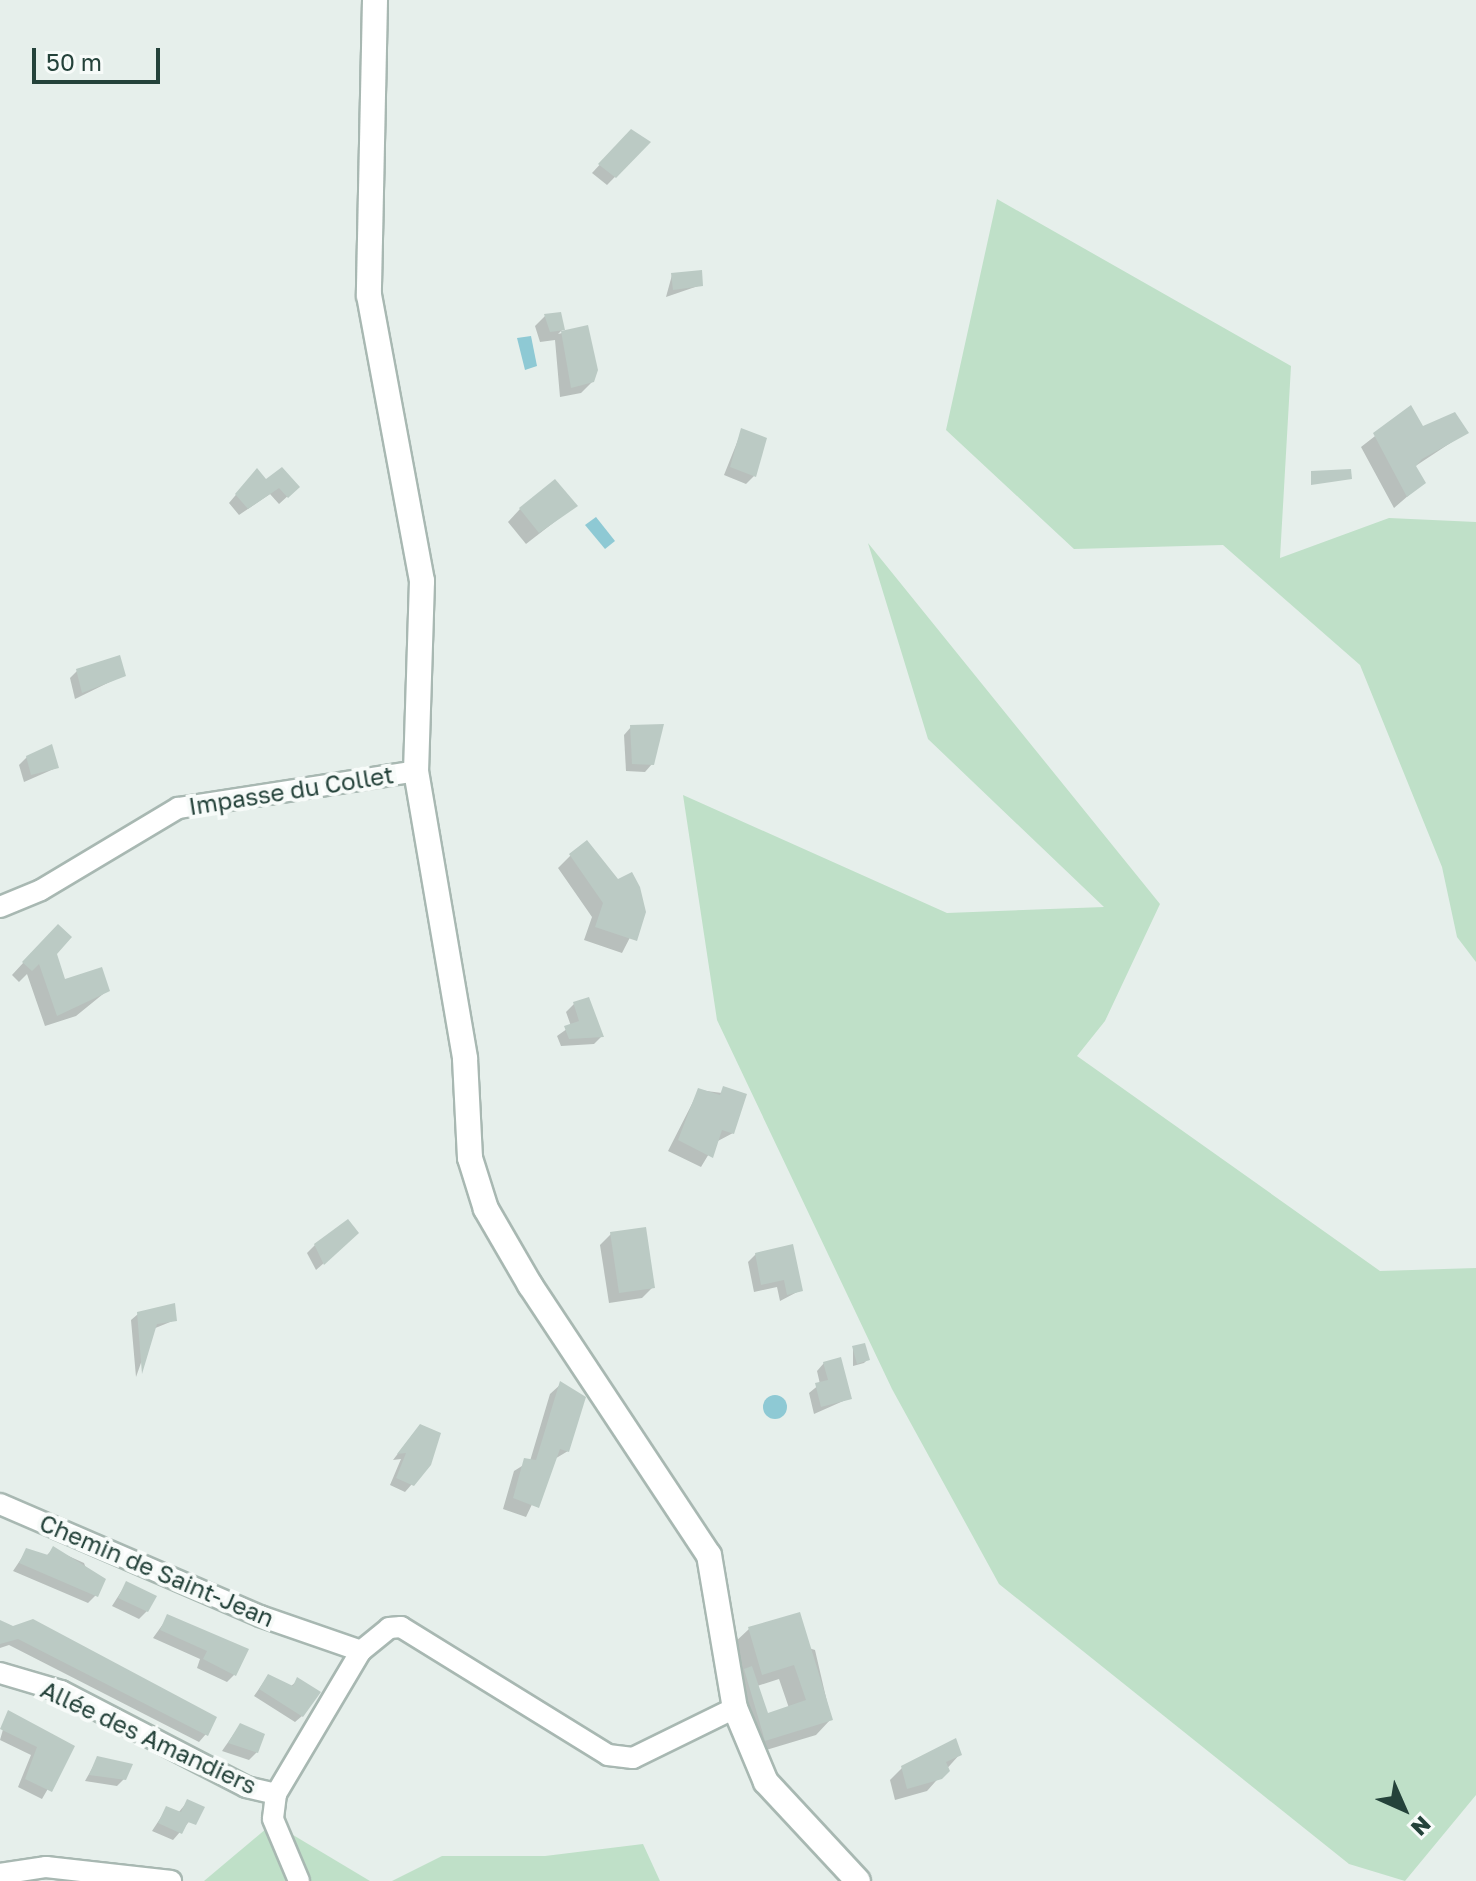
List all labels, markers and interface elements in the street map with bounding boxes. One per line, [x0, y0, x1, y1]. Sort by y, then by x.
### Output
scale bar [36, 32, 164, 82]
text: 50 m [46, 47, 102, 76]
street label: Impasse du Collet [186, 760, 396, 820]
street label: Chemin de Saint-Jean [35, 1508, 279, 1632]
street label: Allée des Amandiers [37, 1674, 261, 1800]
north arrow [1364, 1769, 1444, 1849]
text: N [1406, 1811, 1437, 1842]

